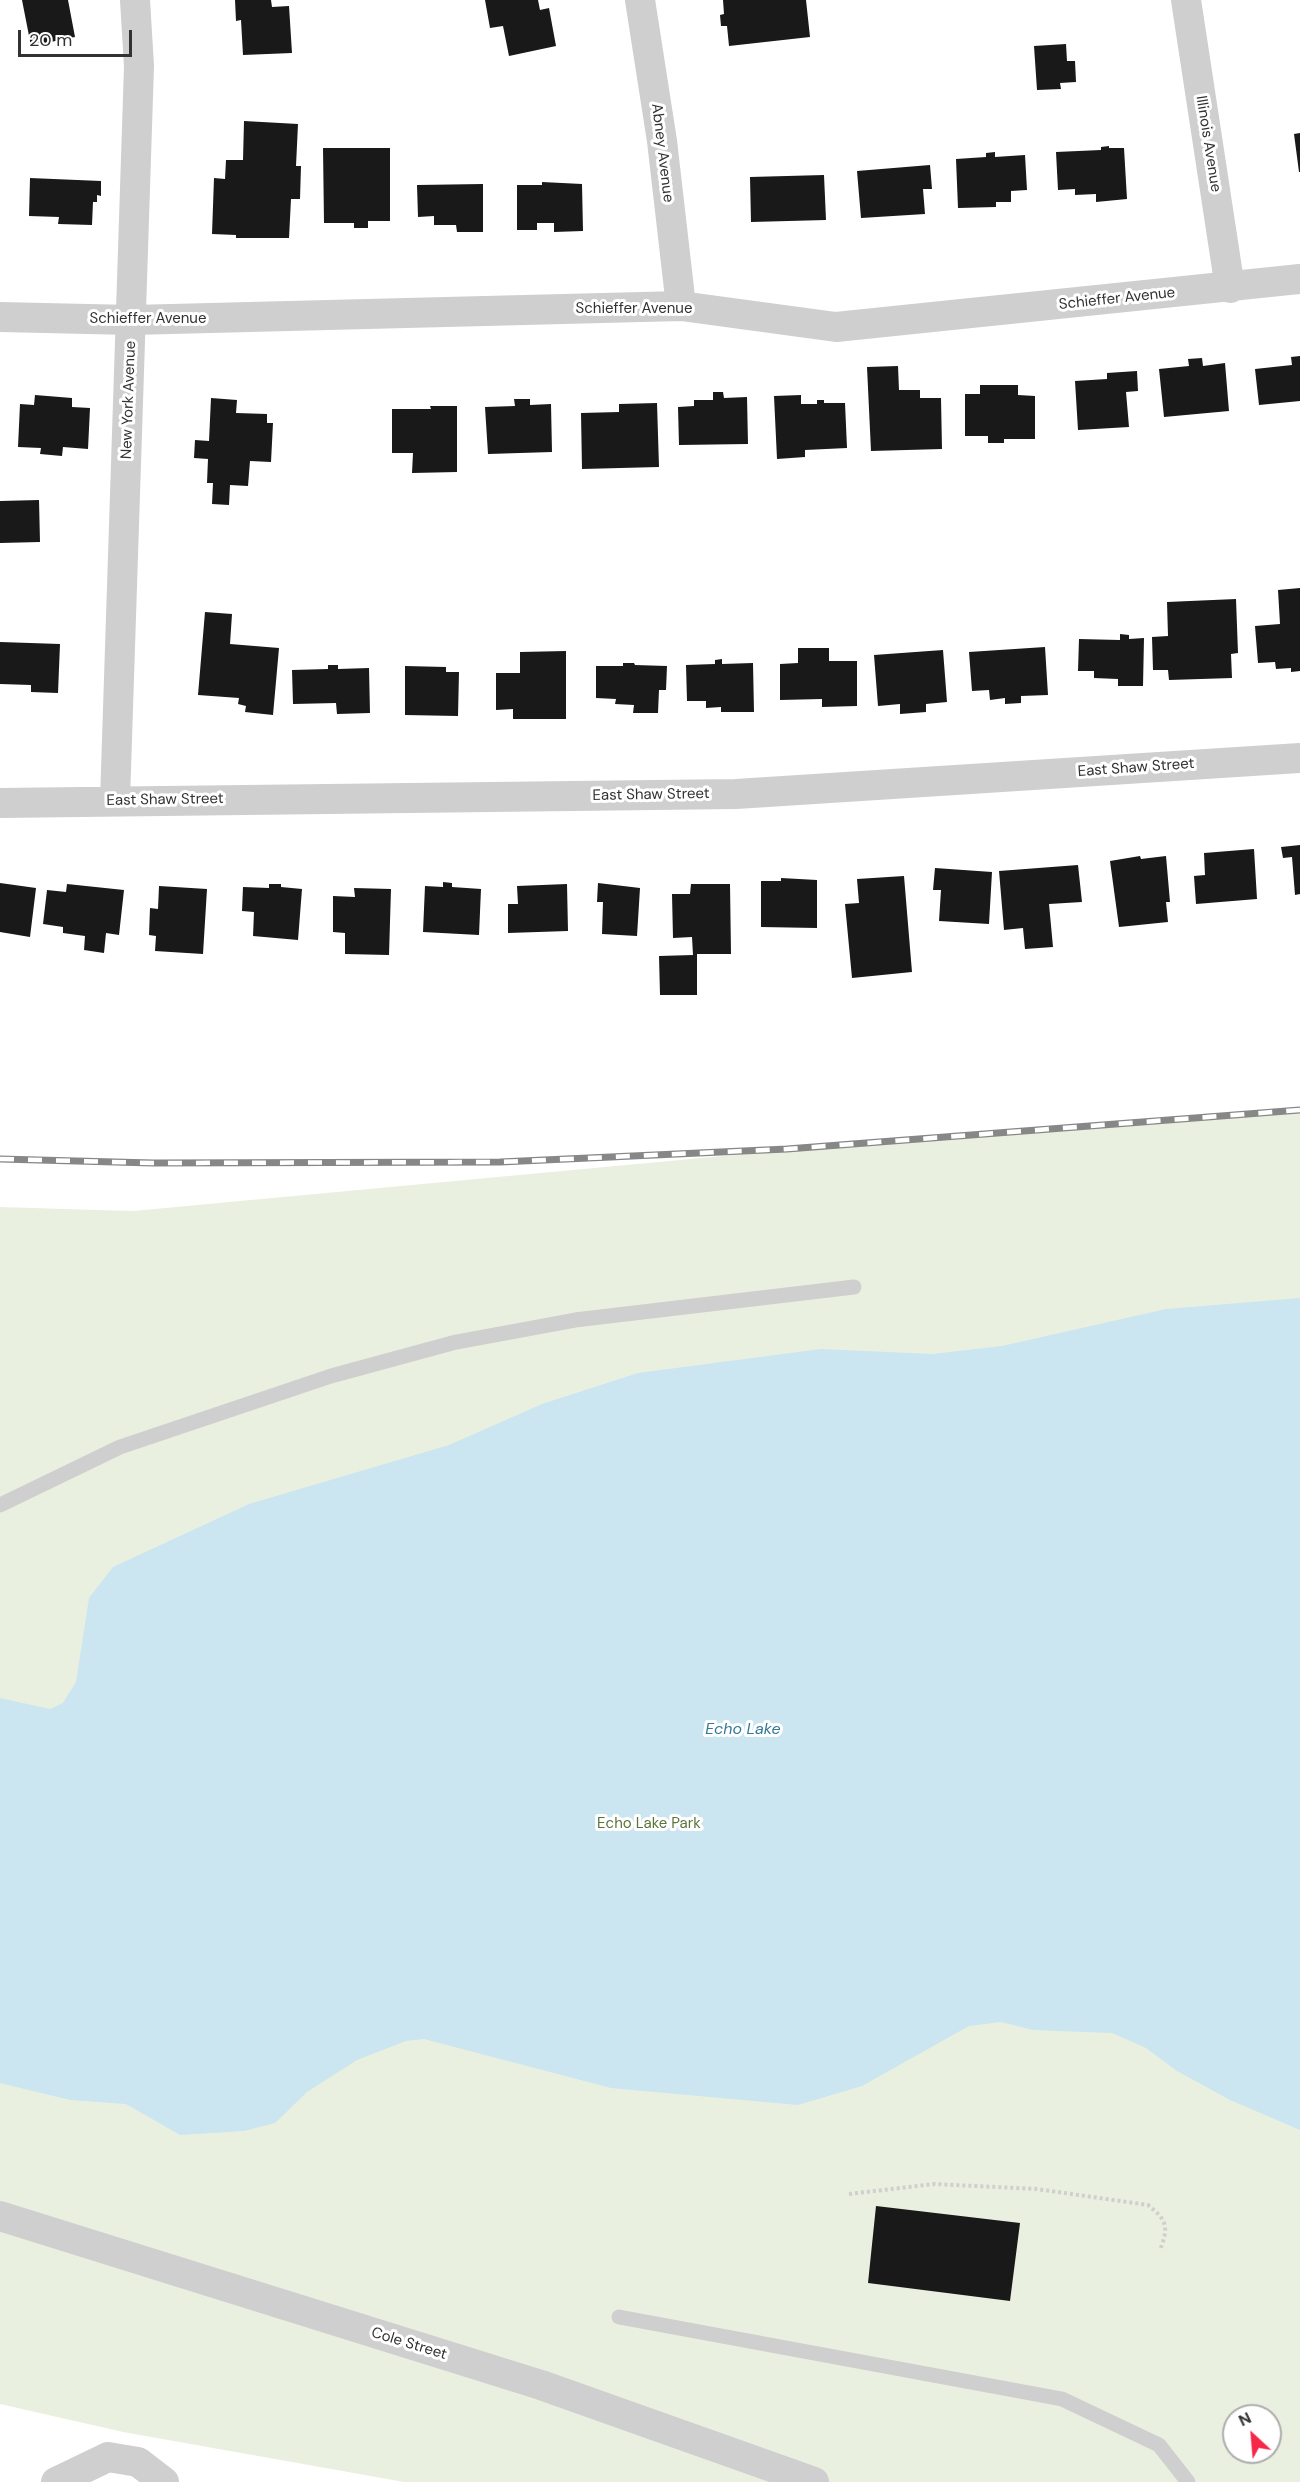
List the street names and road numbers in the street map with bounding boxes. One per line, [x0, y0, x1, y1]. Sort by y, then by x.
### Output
street label: Illinois Avenue [1191, 94, 1225, 194]
street label: Abney Avenue [647, 103, 677, 203]
street label: Schieffer Avenue [1058, 284, 1176, 314]
street label: Schieffer Avenue [576, 300, 692, 318]
street label: Schieffer Avenue [90, 310, 206, 328]
street label: New York Avenue [118, 341, 140, 459]
street label: East Shaw Street [1077, 755, 1195, 781]
street label: East Shaw Street [592, 785, 710, 805]
street label: East Shaw Street [106, 790, 224, 810]
street label: Cole Street [369, 2324, 449, 2364]

